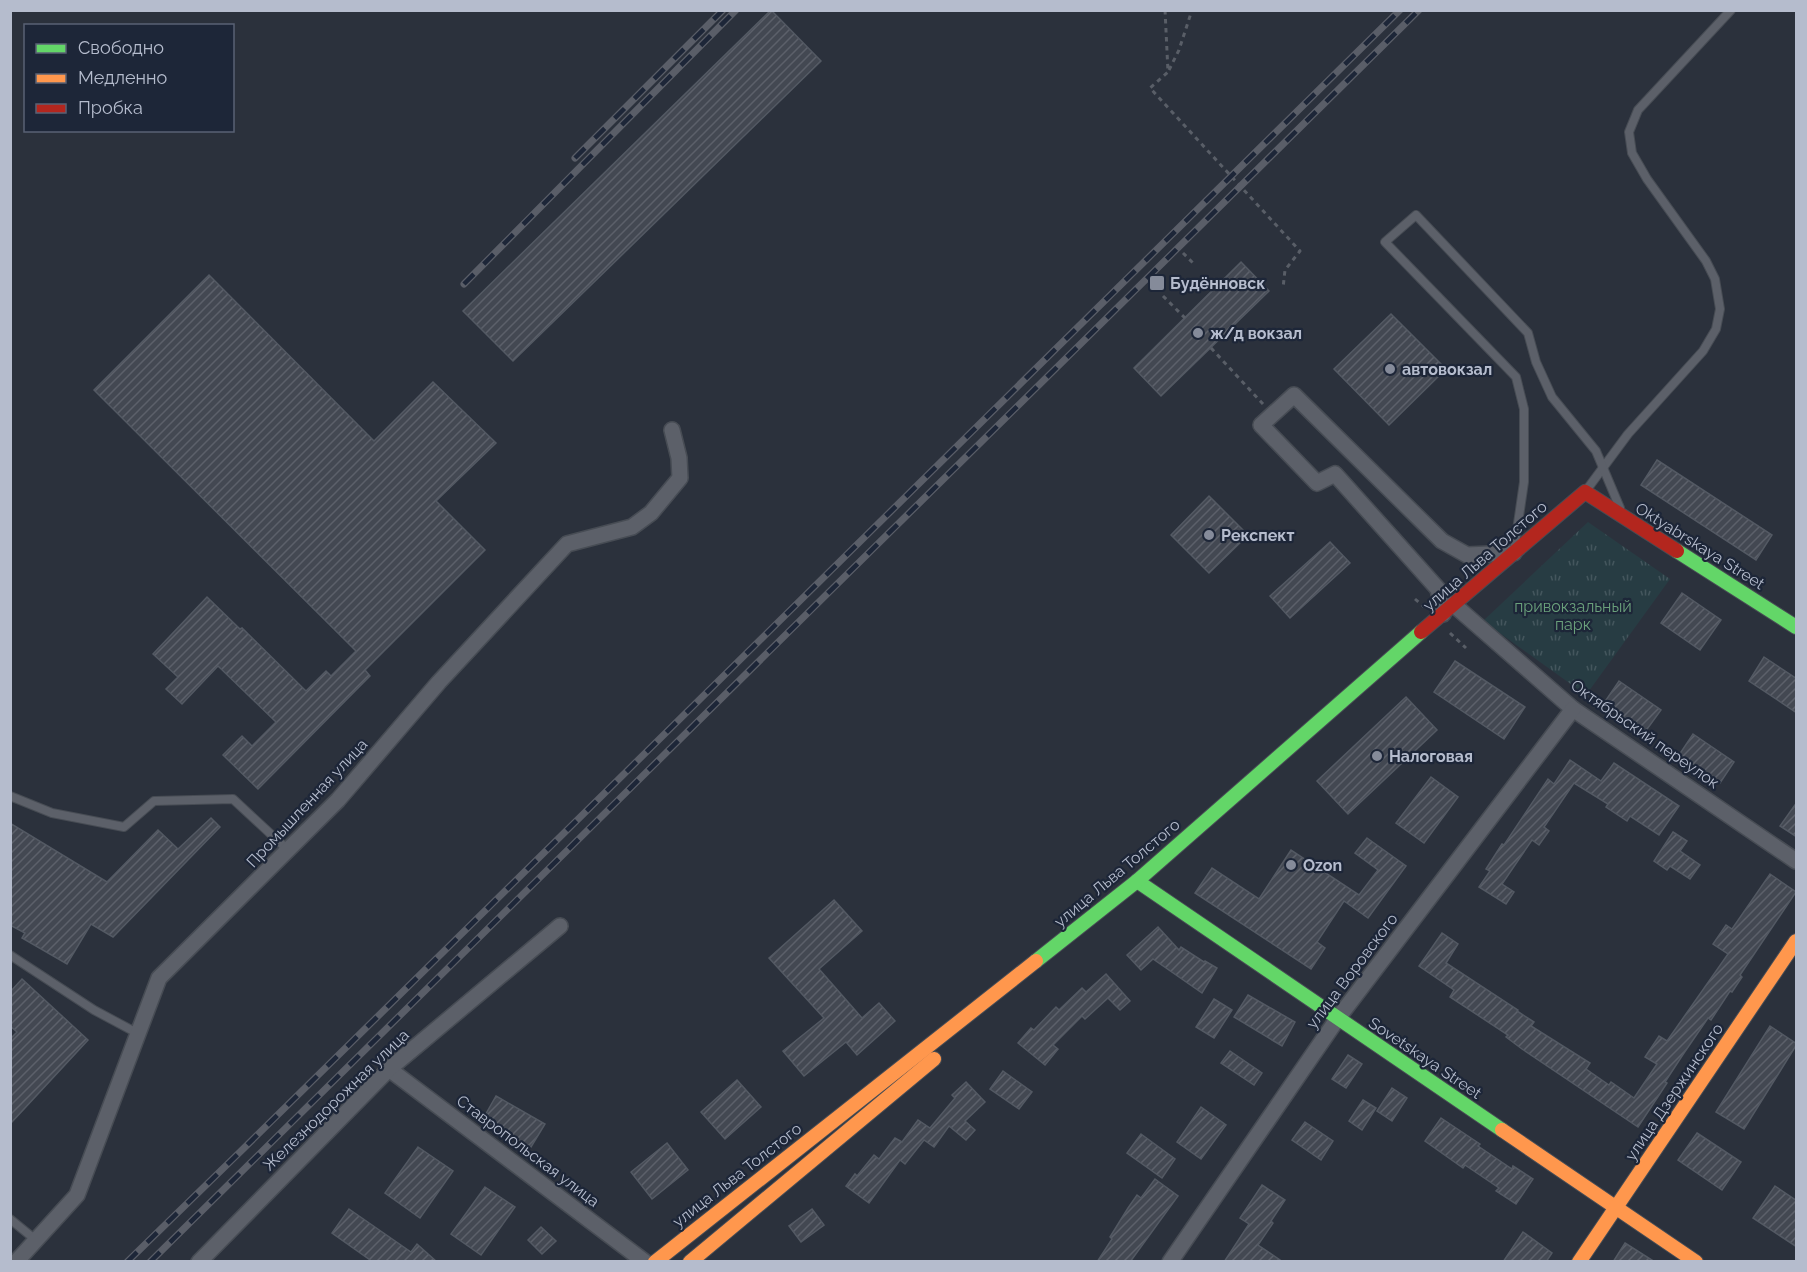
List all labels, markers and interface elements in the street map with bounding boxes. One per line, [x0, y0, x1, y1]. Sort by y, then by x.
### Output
legend [24, 24, 234, 132]
text: Свободно [78, 37, 164, 58]
text: Медленно [78, 67, 167, 88]
text: Пробка [78, 97, 143, 118]
marker: Будённовск [1148, 274, 1166, 292]
place label: Будённовск [1170, 274, 1265, 293]
place label: ж/д вокзал [1210, 324, 1302, 343]
marker: ж/д вокзал [1191, 326, 1205, 340]
place label: автовокзал [1402, 360, 1492, 379]
marker: автовокзал [1383, 362, 1397, 376]
street label: улица Льва Толстого [1419, 497, 1551, 615]
street label: Oktyabrskaya Street [1632, 499, 1769, 594]
place label: Рекспект [1221, 526, 1294, 545]
marker: Рекспект [1202, 528, 1216, 542]
park label: привокзальный парк [1514, 597, 1632, 634]
street label: Октябрьский переулок [1567, 676, 1723, 792]
street label: Промышленная улица [243, 735, 371, 871]
place label: Налоговая [1389, 747, 1473, 766]
marker: Налоговая [1370, 749, 1384, 763]
street label: улица Льва Толстого [1050, 815, 1184, 931]
place label: Ozon [1303, 856, 1342, 875]
marker: Ozon [1284, 858, 1298, 872]
street label: улица Воровского [1302, 910, 1402, 1032]
street label: Sovetskaya Street [1365, 1013, 1486, 1103]
street label: улица Дзержинского [1621, 1020, 1727, 1164]
street label: Железнодорожная улица [259, 1025, 413, 1175]
street label: Ставропольская улица [453, 1091, 603, 1211]
street label: улица Льва Толстого [669, 1119, 805, 1231]

